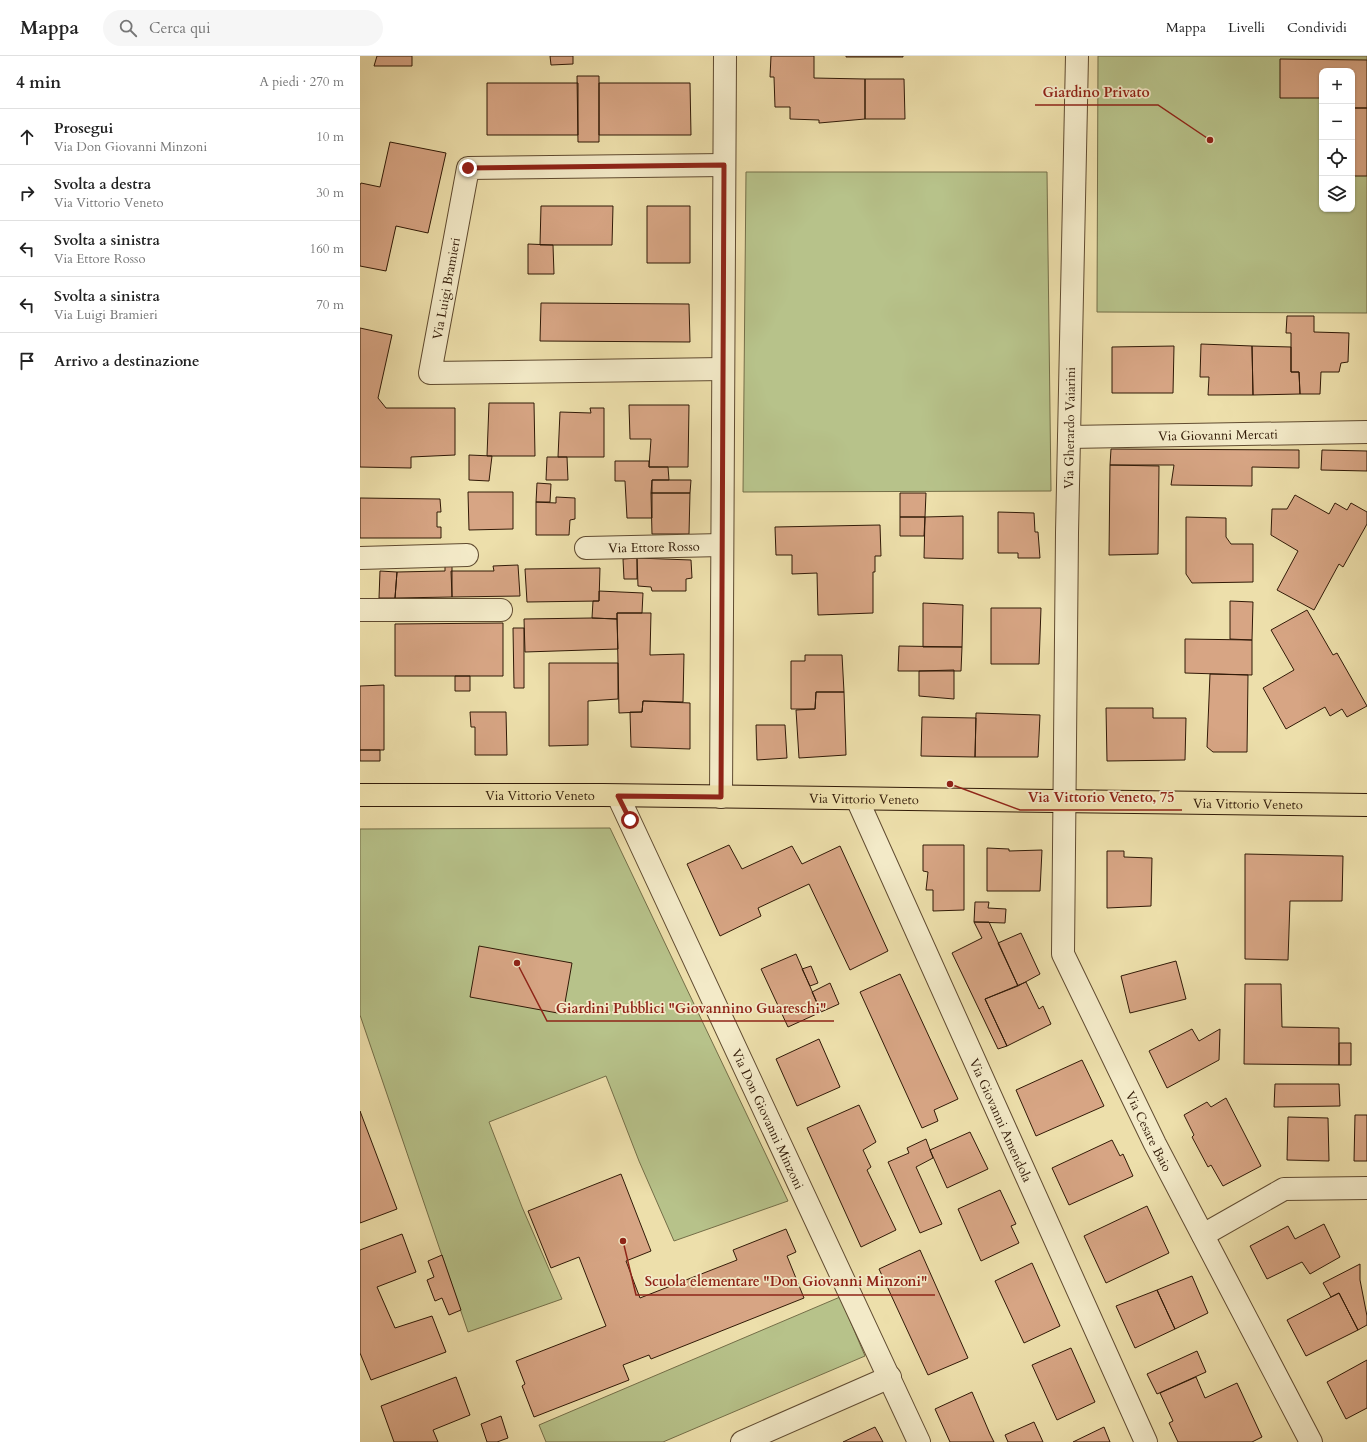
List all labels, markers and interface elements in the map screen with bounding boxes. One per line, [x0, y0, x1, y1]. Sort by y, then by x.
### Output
search box [103, 10, 383, 46]
text: Mappa [20, 15, 79, 41]
icon: search [117, 17, 139, 39]
text: Cerca qui [149, 18, 211, 38]
text: Mappa [1166, 18, 1206, 37]
text: Livelli [1228, 18, 1265, 37]
text: Condividi [1287, 18, 1347, 37]
map controls [1319, 68, 1355, 212]
button: + [1319, 68, 1355, 104]
text: 4 min [16, 71, 61, 94]
text: A piedi · 270 m [259, 73, 344, 91]
callout: Giardino Privato [1035, 79, 1158, 105]
text: Giardino Privato [1042, 83, 1150, 102]
button: − [1319, 104, 1355, 140]
text: Prosegui [54, 118, 113, 138]
icon: ahead [16, 126, 38, 148]
text: 10 m [316, 128, 344, 146]
text: Via Don Giovanni Minzoni [54, 138, 207, 156]
button: locate [1319, 140, 1355, 176]
route end [459, 159, 477, 177]
text: Svolta a destra [54, 174, 151, 194]
button: layers [1319, 176, 1355, 212]
icon: right [16, 182, 38, 204]
text: 30 m [316, 184, 344, 202]
text: Via Vittorio Veneto [54, 194, 164, 212]
text: Svolta a sinistra [54, 230, 160, 250]
street label: Via Luigi Bramieri [428, 236, 465, 341]
icon: left [16, 238, 38, 260]
text: 160 m [310, 240, 344, 258]
text: Via Ettore Rosso [54, 250, 145, 268]
text: Svolta a sinistra [54, 286, 160, 306]
icon: left [16, 294, 38, 316]
text: 70 m [316, 296, 344, 314]
text: Via Luigi Bramieri [54, 306, 158, 324]
icon: arrive [16, 350, 38, 372]
text: Arrivo a destinazione [54, 351, 200, 371]
street label: Via Gherardo Vaiarini [1060, 366, 1080, 489]
street label: Via Giovanni Mercati [1158, 425, 1278, 446]
street label: Via Ettore Rosso [608, 537, 700, 558]
callout: Via Vittorio Veneto, 75 [1020, 784, 1182, 810]
street label: Via Vittorio Veneto [485, 787, 595, 805]
text: Via Vittorio Veneto, 75 [1028, 788, 1174, 807]
street label: Via Vittorio Veneto [809, 790, 919, 809]
street label: Via Vittorio Veneto [1193, 795, 1303, 814]
route start [621, 811, 639, 829]
callout: Giardini Pubblici "Giovannino Guareschi" [547, 995, 834, 1021]
text: Giardini Pubblici "Giovannino Guareschi" [556, 999, 826, 1018]
street label: Via Don Giovanni Minzoni [727, 1046, 808, 1193]
street label: Via Giovanni Amendola [965, 1056, 1036, 1186]
street label: Via Cesare Baio [1121, 1088, 1176, 1175]
callout: Scuola elementare "Don Giovanni Minzoni" [636, 1269, 935, 1295]
text: Scuola elementare "Don Giovanni Minzoni" [645, 1272, 927, 1291]

